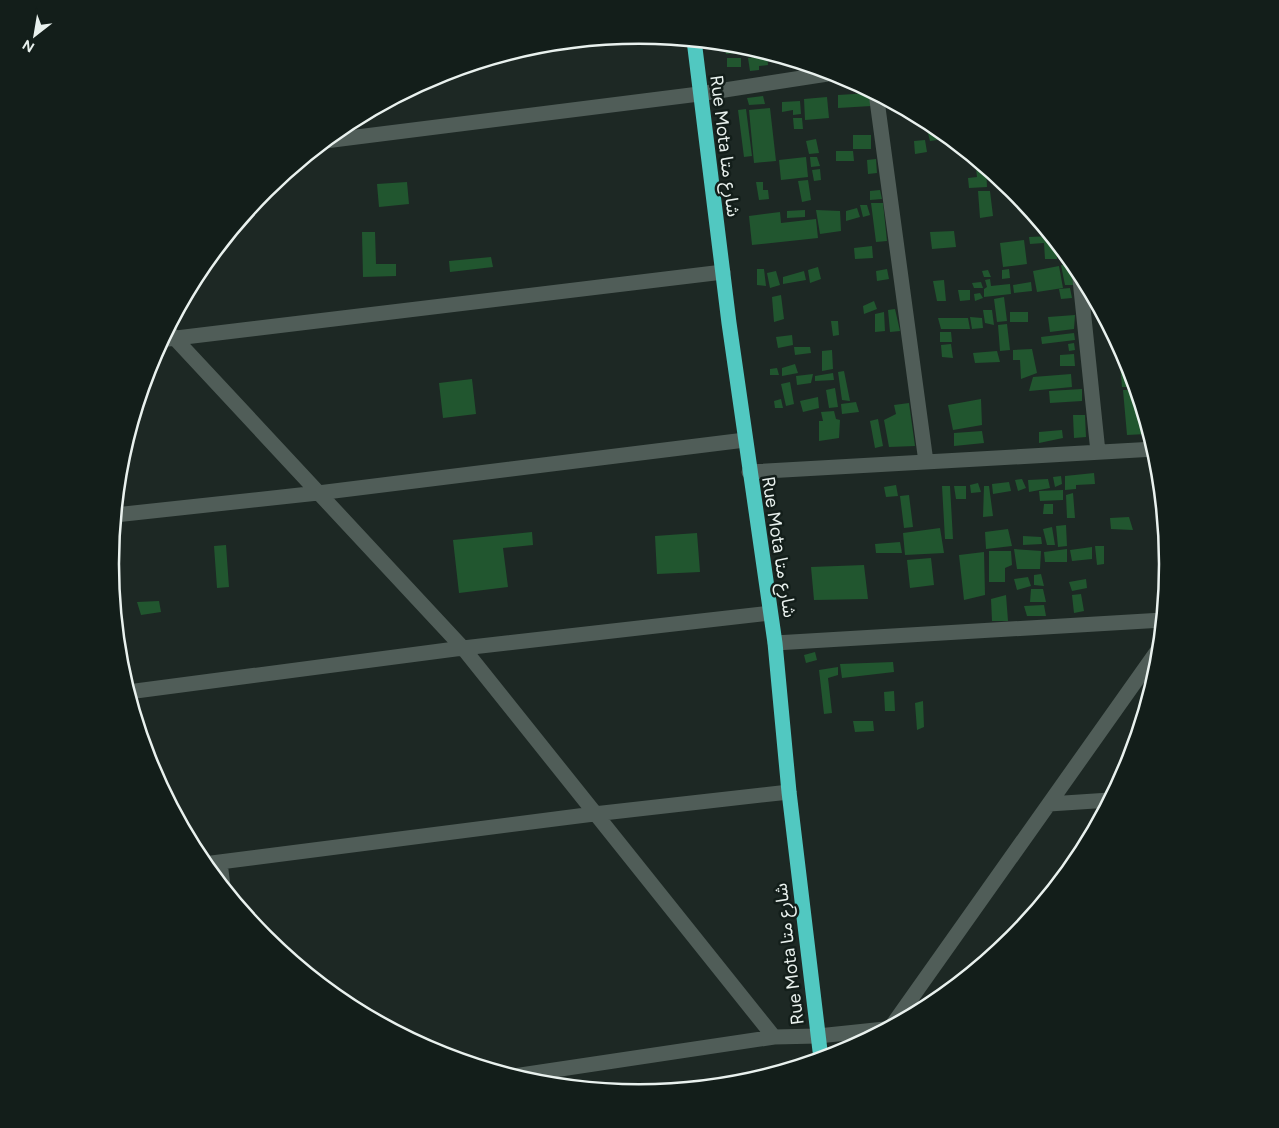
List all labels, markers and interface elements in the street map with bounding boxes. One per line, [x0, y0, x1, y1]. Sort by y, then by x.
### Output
north arrow [10, 10, 60, 60]
text: N [20, 36, 38, 56]
street label: Rue Mota شارع متا [702, 74, 745, 218]
street label: Rue Mota شارع متا [754, 475, 801, 620]
street label: Rue Mota شارع متا [769, 882, 812, 1026]

